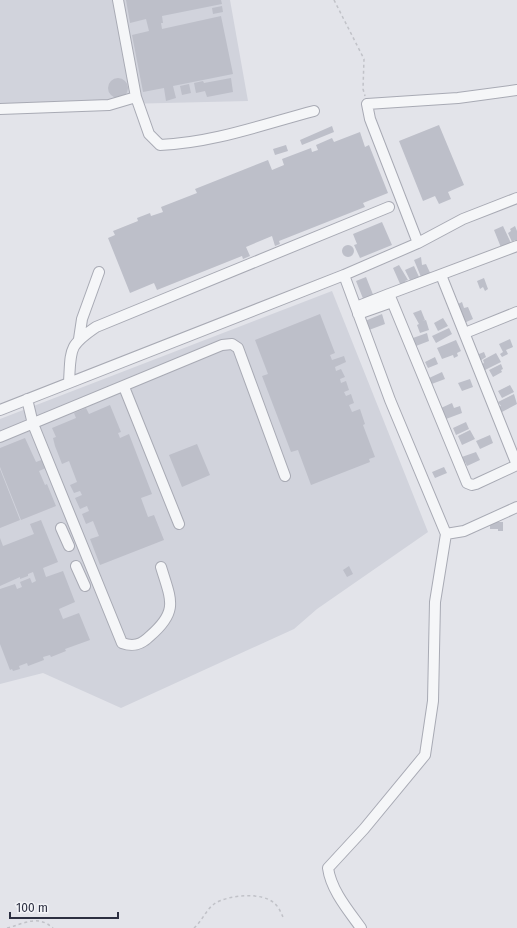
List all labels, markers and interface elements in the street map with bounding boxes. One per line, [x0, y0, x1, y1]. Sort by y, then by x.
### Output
scale bar [10, 894, 118, 920]
text: 100 m [16, 901, 48, 915]

